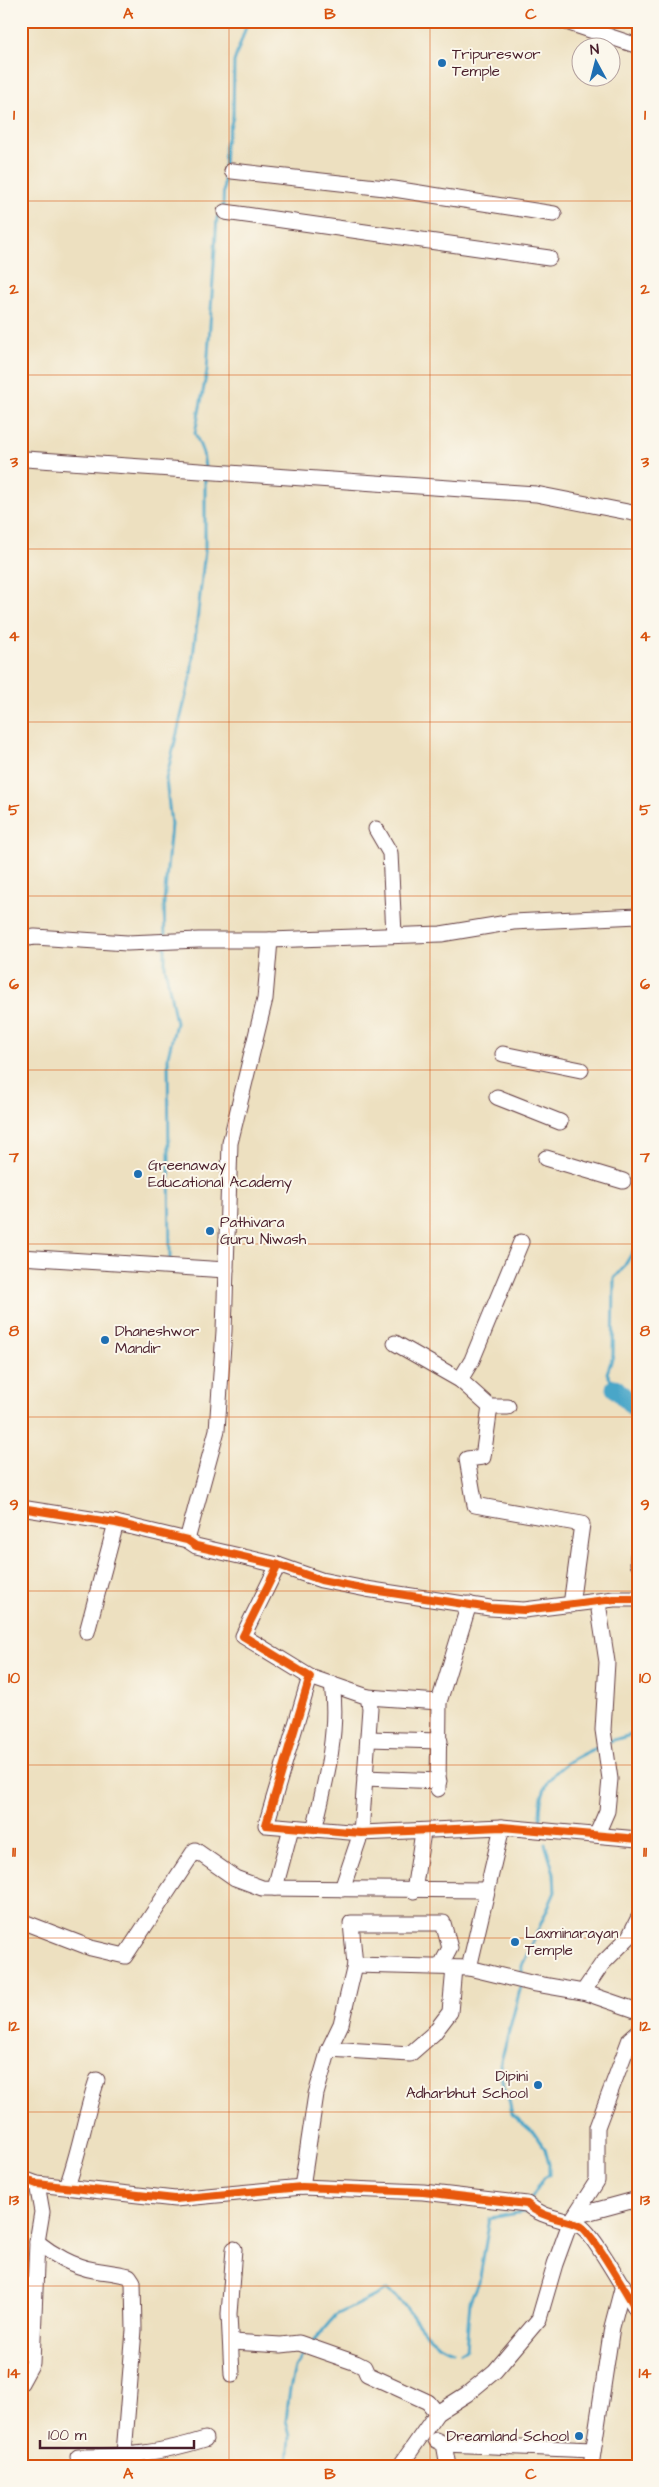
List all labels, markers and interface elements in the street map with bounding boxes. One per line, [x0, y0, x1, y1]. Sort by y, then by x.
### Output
text: A [123, 3, 134, 25]
text: B [324, 3, 336, 25]
text: C [525, 3, 537, 25]
north arrow [572, 38, 622, 88]
text: N [589, 40, 600, 61]
place label: Tripureswor Temple [452, 44, 541, 82]
marker: Tripureswor Temple [436, 57, 448, 69]
text: 1 [13, 104, 16, 126]
text: 1 [644, 104, 647, 126]
text: 2 [8, 278, 19, 300]
text: 2 [639, 278, 650, 300]
text: 3 [9, 451, 19, 473]
text: 3 [640, 451, 650, 473]
text: 4 [9, 625, 20, 647]
text: 4 [640, 625, 651, 647]
text: 5 [8, 799, 20, 821]
text: 5 [639, 799, 651, 821]
text: 6 [9, 973, 19, 995]
text: 6 [640, 973, 650, 995]
text: 7 [8, 1146, 19, 1168]
text: 7 [639, 1146, 650, 1168]
place label: Greenaway Educational Academy [148, 1155, 292, 1194]
marker: Greenaway Educational Academy [132, 1168, 144, 1180]
place label: Pathivara Guru Niwash [220, 1212, 307, 1250]
marker: Pathivara Guru Niwash [204, 1225, 216, 1237]
text: 8 [9, 1320, 20, 1342]
text: 8 [640, 1320, 651, 1342]
place label: Dhaneshwor Mandir [115, 1321, 199, 1359]
marker: Dhaneshwor Mandir [99, 1334, 111, 1346]
text: 9 [9, 1494, 19, 1516]
text: 9 [640, 1494, 650, 1516]
text: 10 [8, 1667, 20, 1689]
text: 10 [639, 1667, 651, 1689]
text: 11 [12, 1841, 17, 1863]
text: 11 [643, 1841, 648, 1863]
place label: Laxminarayan Temple [525, 1923, 619, 1961]
marker: Laxminarayan Temple [509, 1936, 521, 1948]
text: 12 [8, 2015, 20, 2037]
text: 12 [639, 2015, 651, 2037]
place label: Dipini Adharbhut School [406, 2066, 529, 2104]
marker: Dipini Adharbhut School [532, 2079, 544, 2091]
text: 13 [9, 2189, 20, 2211]
text: 13 [640, 2189, 651, 2211]
text: 14 [8, 2362, 21, 2384]
text: 14 [639, 2362, 652, 2384]
scale bar [40, 2417, 194, 2449]
text: 100 m [48, 2425, 87, 2446]
place label: Dreamland School [447, 2426, 569, 2447]
marker: Dreamland School [573, 2430, 585, 2442]
text: A [123, 2463, 134, 2485]
text: B [324, 2463, 336, 2485]
text: C [525, 2463, 537, 2485]

